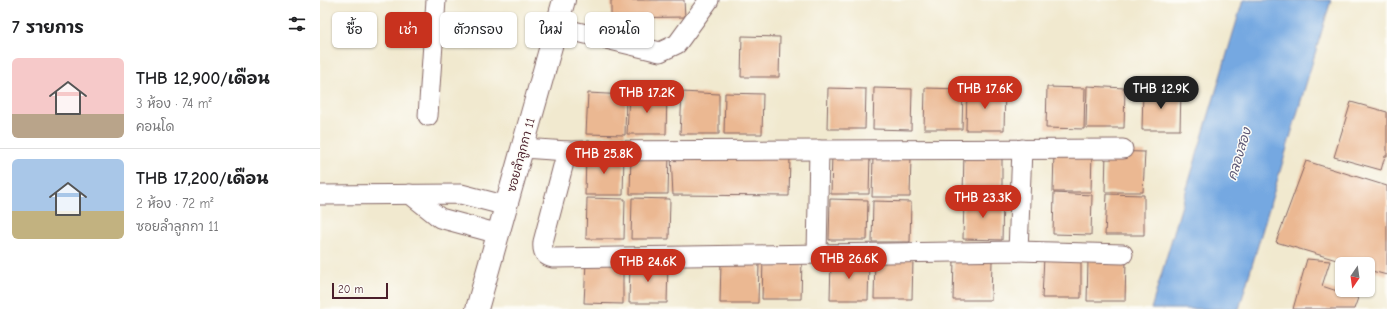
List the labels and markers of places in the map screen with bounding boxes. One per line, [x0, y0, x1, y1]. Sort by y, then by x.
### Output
pin: THB 17.6K [939, 76, 1031, 110]
pin: THB 12.9K [1115, 76, 1207, 110]
pin: THB 17.2K [601, 80, 693, 114]
pin: THB 25.8K [558, 141, 650, 175]
pin: THB 23.3K [937, 185, 1029, 219]
pin: THB 26.6K [803, 246, 895, 280]
pin: THB 24.6K [602, 249, 694, 283]

